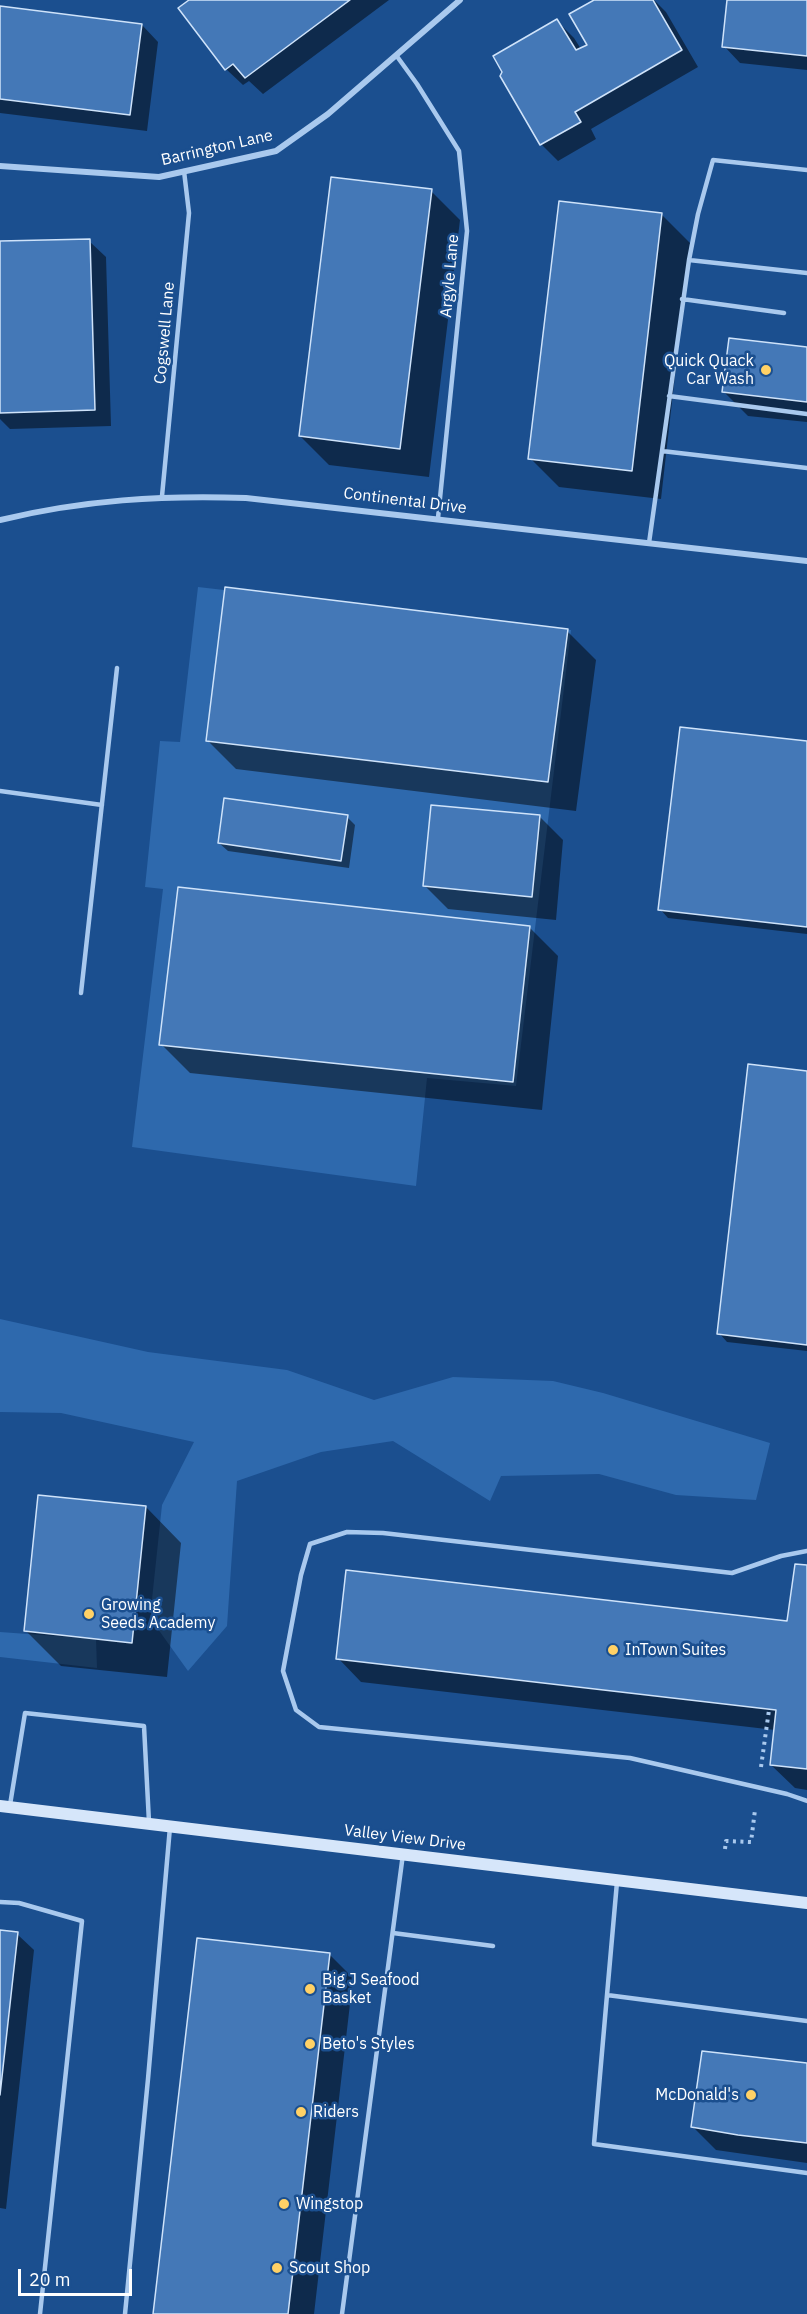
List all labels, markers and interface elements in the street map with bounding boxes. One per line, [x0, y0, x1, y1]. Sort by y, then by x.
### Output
street label: Barrington Lane [159, 126, 275, 170]
street label: Argyle Lane [437, 234, 463, 318]
street label: Cogswell Lane [151, 281, 179, 385]
place label: Quick Quack Car Wash [664, 351, 754, 389]
marker: Quick Quack Car Wash [759, 363, 773, 377]
street label: Continental Drive [342, 484, 468, 518]
place label: Growing Seeds Academy [101, 1595, 215, 1633]
marker: Growing Seeds Academy [82, 1607, 96, 1621]
place label: InTown Suites [625, 1640, 726, 1660]
marker: InTown Suites [606, 1643, 620, 1657]
street label: Valley View Drive [343, 1821, 467, 1855]
place label: Big J Seafood Basket [322, 1970, 420, 2008]
marker: Big J Seafood Basket [303, 1982, 317, 1996]
place label: Beto's Styles [322, 2034, 415, 2054]
marker: Beto's Styles [303, 2037, 317, 2051]
place label: McDonald's [655, 2085, 739, 2105]
marker: McDonald's [744, 2088, 758, 2102]
place label: Riders [313, 2102, 359, 2122]
marker: Riders [294, 2105, 308, 2119]
place label: Wingstop [296, 2194, 363, 2214]
marker: Wingstop [277, 2197, 291, 2211]
scale bar [21, 2257, 135, 2295]
place label: Scout Shop [289, 2258, 370, 2278]
marker: Scout Shop [270, 2261, 284, 2275]
text: 20 m [29, 2268, 71, 2291]

